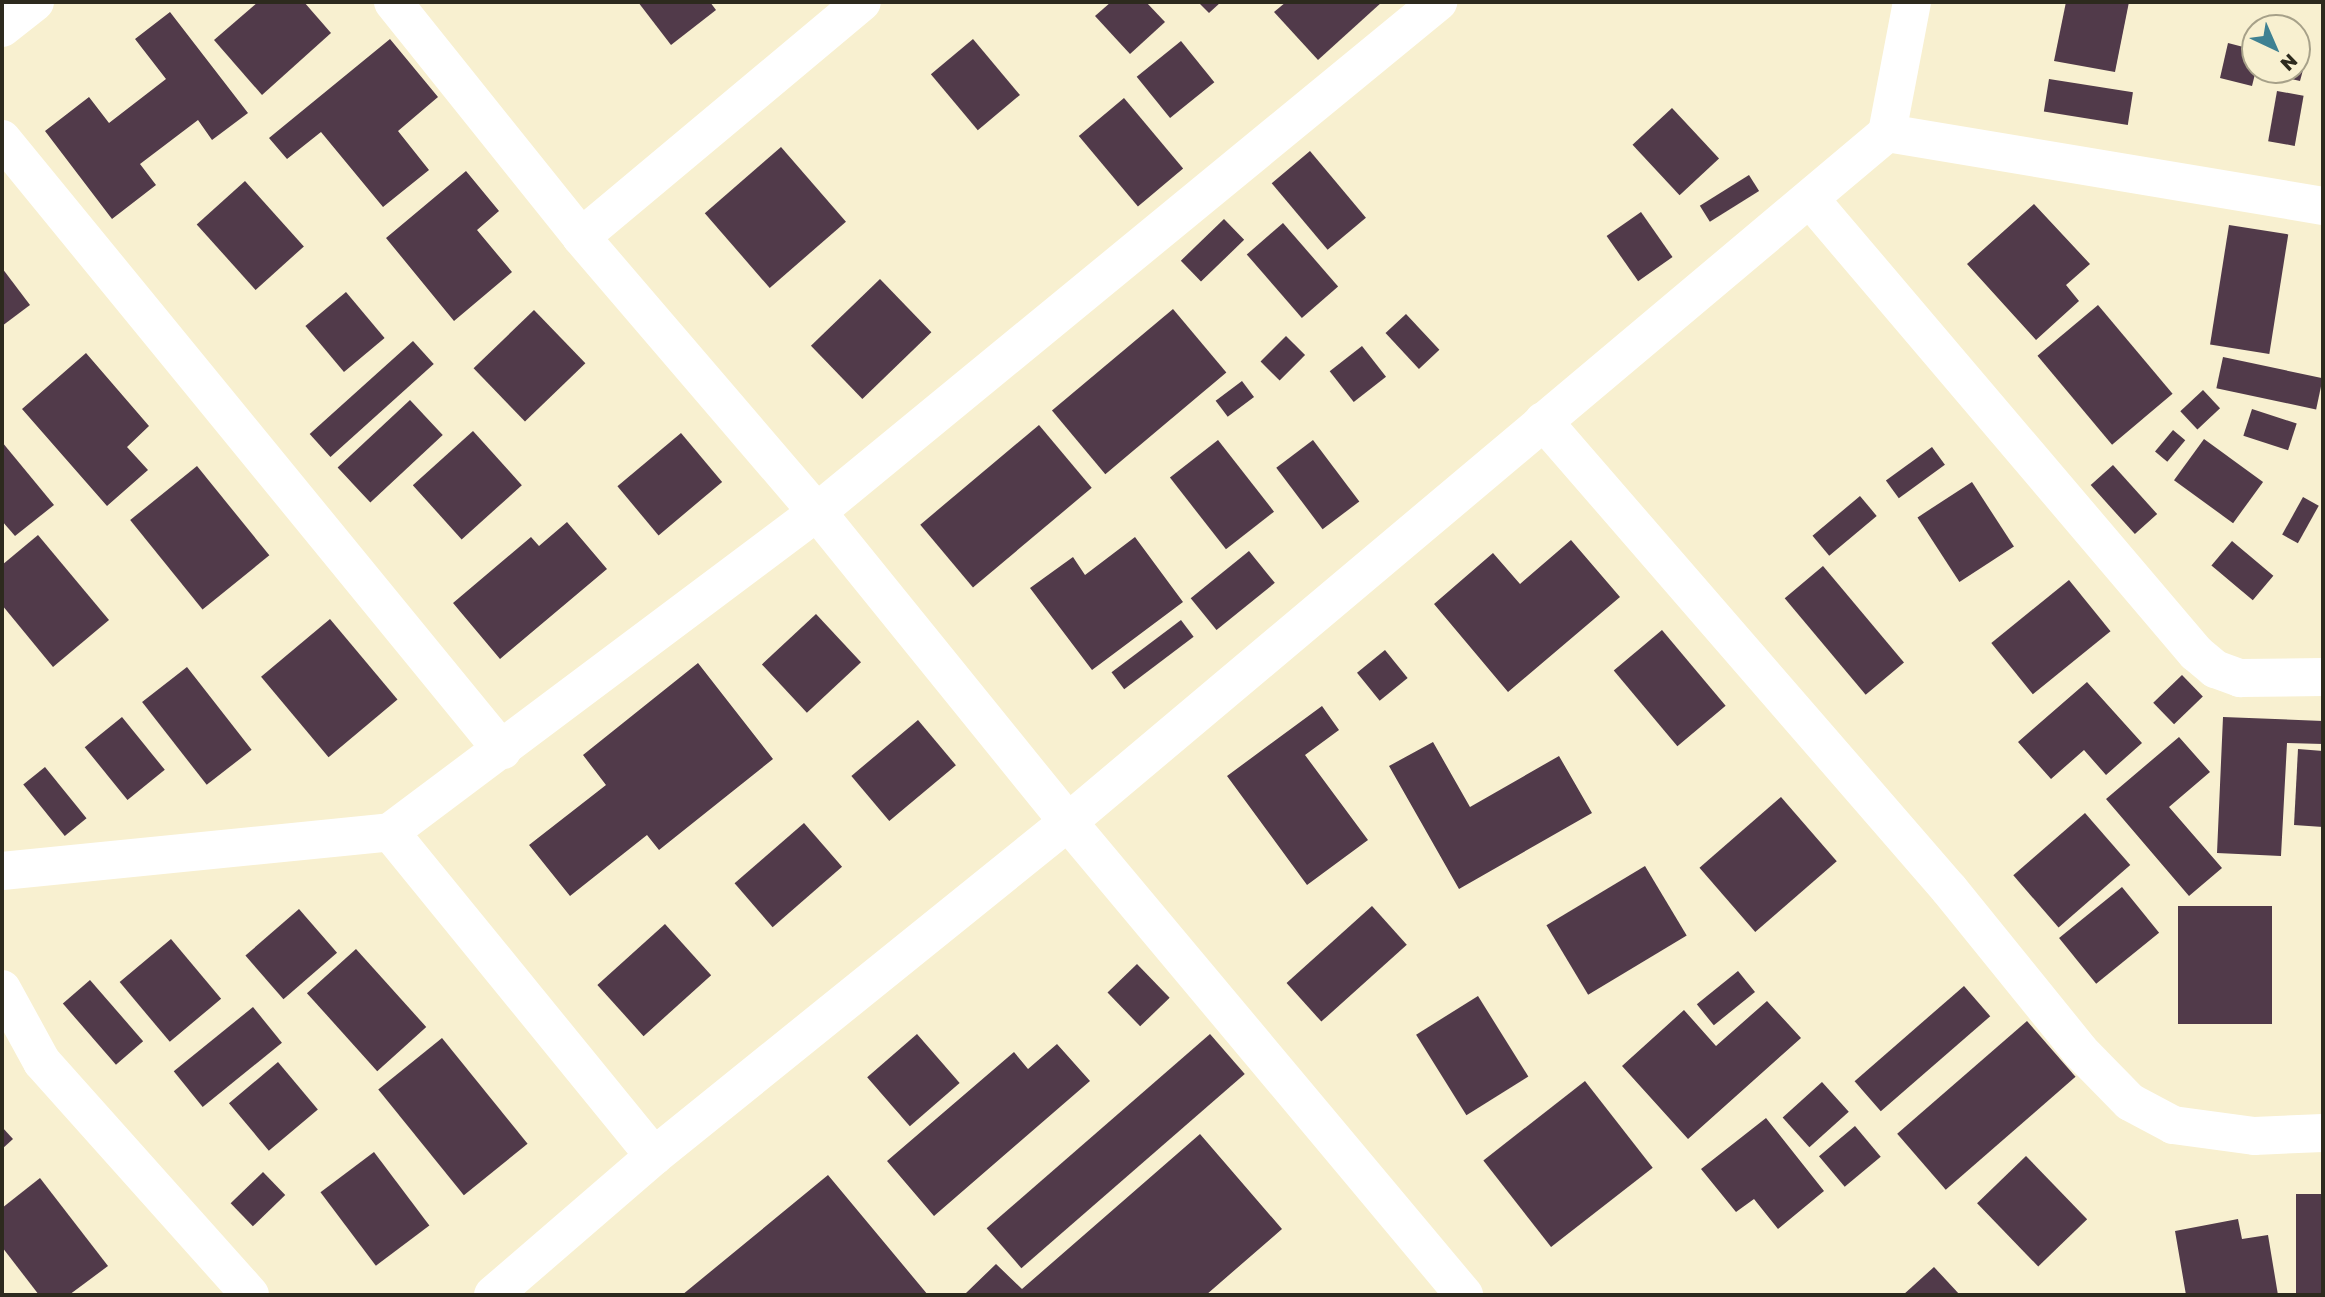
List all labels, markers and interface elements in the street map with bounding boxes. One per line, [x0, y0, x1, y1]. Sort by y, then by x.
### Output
north arrow [2241, 14, 2311, 84]
text: N [2276, 50, 2303, 76]

